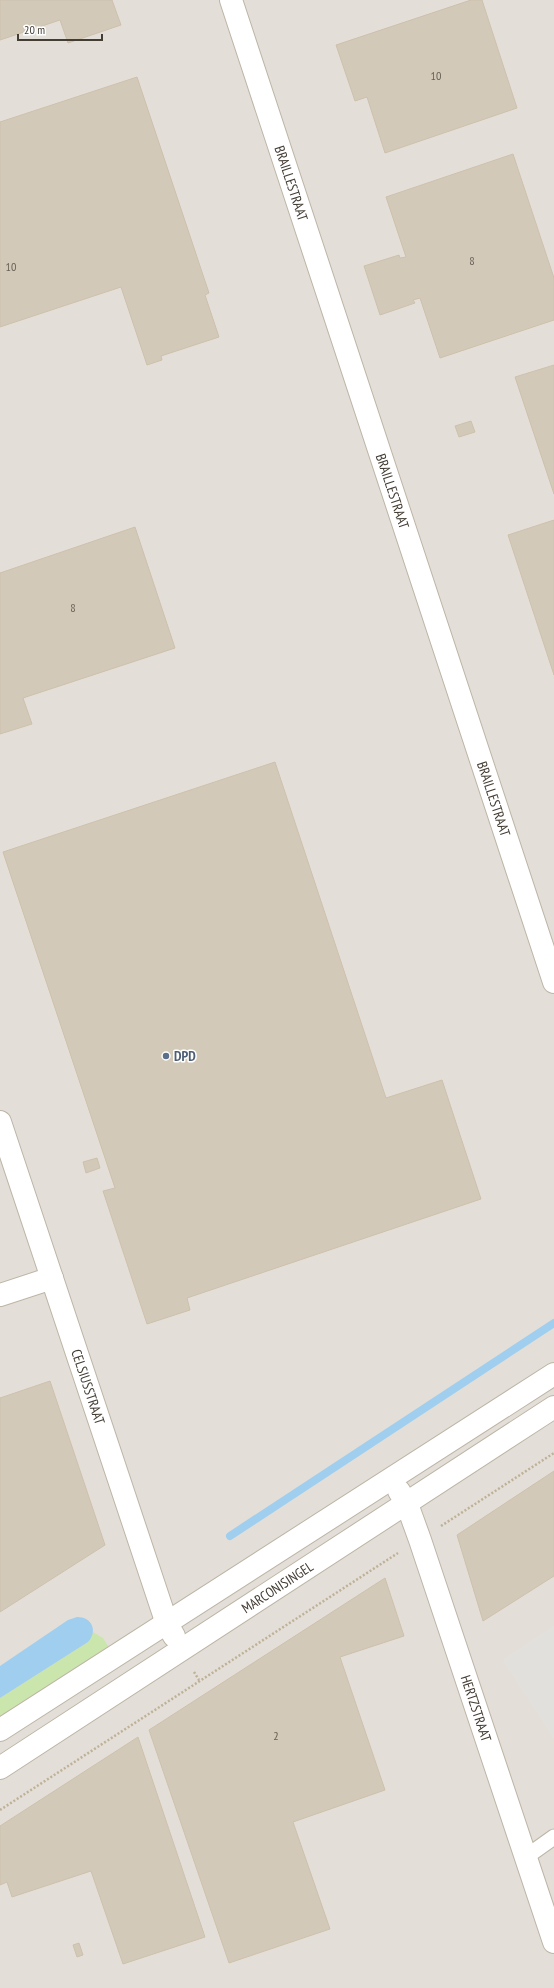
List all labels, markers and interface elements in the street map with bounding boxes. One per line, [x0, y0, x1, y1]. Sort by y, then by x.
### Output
scale bar [18, 16, 102, 42]
text: 20 m [24, 22, 45, 37]
house number: 10 [431, 68, 441, 83]
street label: BRAILLESTRAAT [271, 143, 312, 224]
house number: 8 [469, 253, 475, 268]
house number: 10 [6, 259, 16, 274]
street label: BRAILLESTRAAT [372, 451, 413, 532]
house number: 8 [70, 600, 76, 615]
street label: BRAILLESTRAAT [473, 759, 515, 839]
place label: DPD [174, 1047, 196, 1065]
marker: DPD [161, 1051, 171, 1061]
street label: CELSIUSSTRAAT [67, 1347, 109, 1427]
street label: MARCONISINGEL [238, 1557, 317, 1617]
street label: HERTZSTRAAT [457, 1673, 496, 1745]
house number: 2 [273, 1728, 279, 1743]

